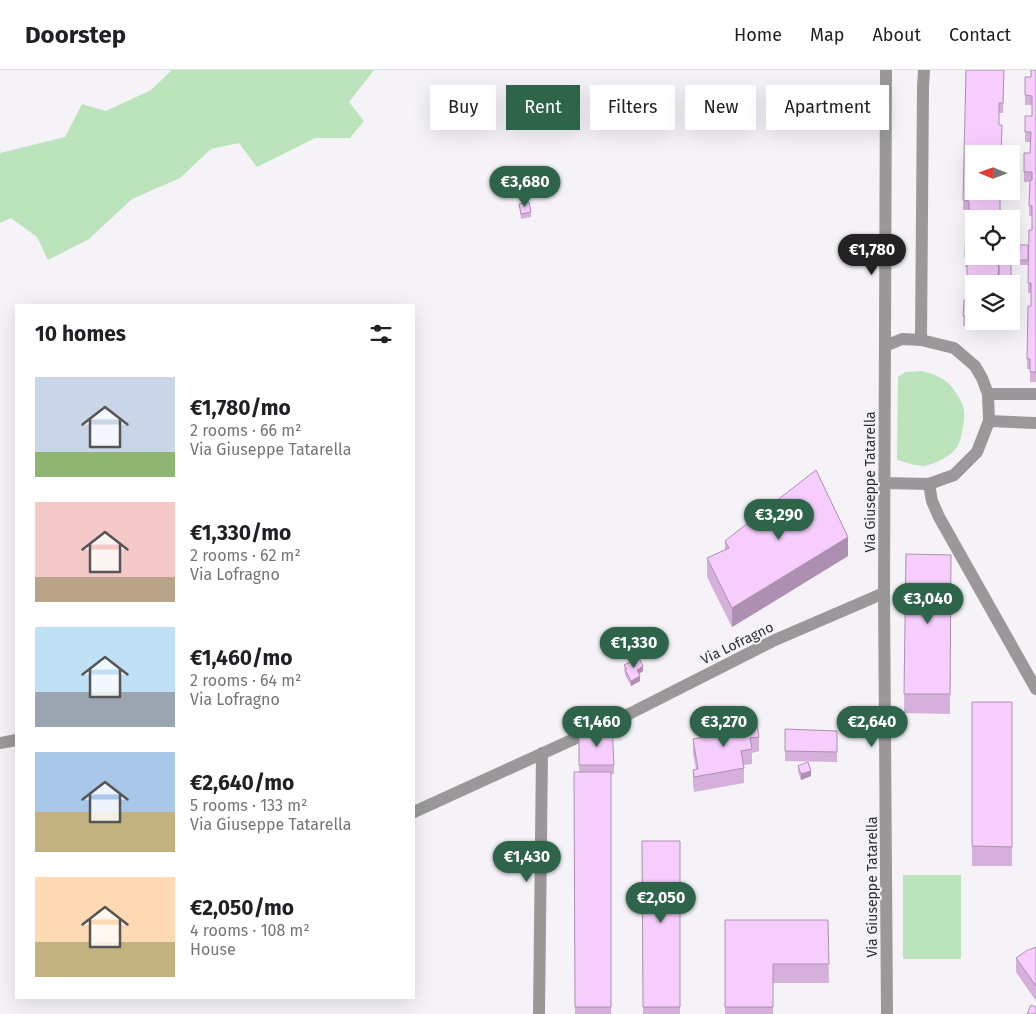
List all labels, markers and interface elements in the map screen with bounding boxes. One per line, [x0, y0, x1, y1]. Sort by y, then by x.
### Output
text: Doorstep [25, 21, 126, 49]
text: Home [734, 24, 782, 46]
text: Map [810, 24, 844, 46]
text: About [872, 24, 921, 46]
text: Contact [949, 24, 1011, 46]
chip: Buy [430, 85, 496, 130]
chip: Rent [506, 85, 580, 130]
chip: Filters [590, 85, 675, 130]
chip: New [685, 85, 756, 130]
chip: Apartment [766, 85, 889, 130]
north arrow [965, 145, 1020, 200]
map controls [965, 145, 1020, 330]
pin: €3,680 [484, 166, 566, 208]
text: €3,680 [500, 172, 550, 191]
button: locate [965, 210, 1020, 265]
pin: €1,780 [831, 234, 913, 276]
text: €1,780 [849, 240, 895, 259]
button: layers [965, 275, 1020, 330]
icon: filters [367, 320, 395, 348]
text: 10 homes [35, 321, 126, 347]
text: €1,780/mo [190, 395, 291, 421]
icon: home [75, 397, 135, 457]
street label: Via Giuseppe Tatarella [862, 411, 879, 553]
text: 2 rooms · 66 m² [190, 421, 301, 440]
text: Via Giuseppe Tatarella [190, 440, 351, 459]
pin: €3,290 [738, 498, 820, 541]
text: €3,290 [755, 505, 803, 524]
text: €1,330/mo [190, 520, 291, 546]
icon: home [75, 522, 135, 582]
text: 2 rooms · 62 m² [190, 546, 301, 565]
text: Via Lofragno [190, 565, 280, 584]
pin: €3,040 [887, 582, 969, 625]
text: €3,040 [903, 589, 953, 608]
street label: Via Lofragno [698, 619, 776, 668]
pin: €1,330 [593, 626, 675, 669]
text: €1,330 [611, 633, 657, 652]
text: €1,460/mo [190, 645, 292, 671]
icon: home [75, 647, 135, 707]
text: 2 rooms · 64 m² [190, 671, 301, 690]
text: Via Lofragno [190, 690, 280, 709]
pin: €1,460 [556, 706, 638, 748]
pin: €3,270 [683, 706, 765, 748]
pin: €2,640 [831, 706, 913, 748]
text: €1,460 [573, 712, 621, 731]
text: €3,270 [701, 712, 747, 731]
text: €2,640 [848, 712, 896, 731]
text: €2,640/mo [190, 770, 294, 796]
icon: home [75, 772, 135, 832]
text: 5 rooms · 133 m² [190, 796, 307, 815]
text: Via Giuseppe Tatarella [190, 815, 351, 834]
street label: Via Giuseppe Tatarella [864, 816, 881, 958]
pin: €1,430 [486, 840, 568, 883]
text: €1,430 [504, 847, 550, 866]
pin: €2,050 [620, 882, 702, 924]
text: €2,050 [637, 888, 685, 907]
text: €2,050/mo [190, 895, 294, 921]
icon: home [75, 897, 135, 957]
text: 4 rooms · 108 m² [190, 921, 310, 940]
text: House [190, 940, 236, 959]

